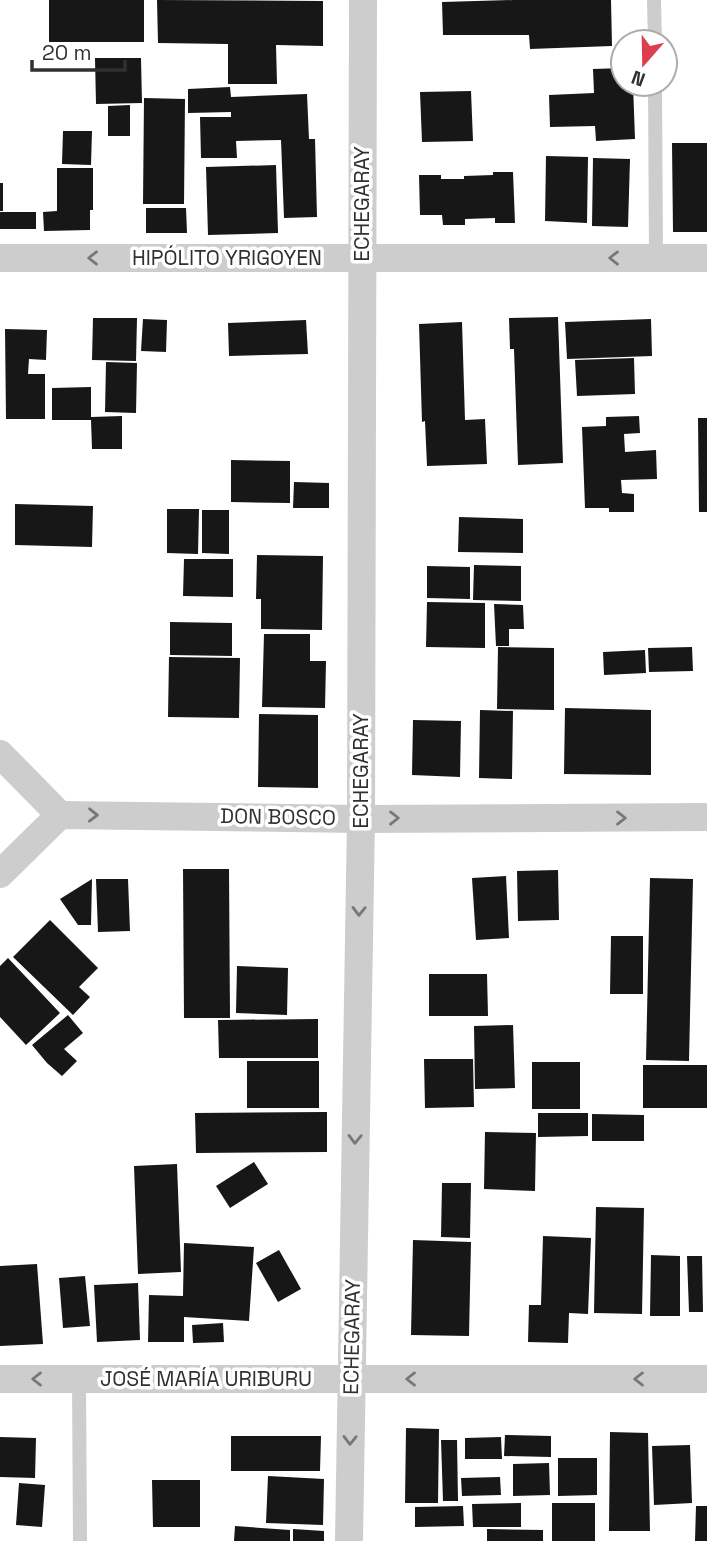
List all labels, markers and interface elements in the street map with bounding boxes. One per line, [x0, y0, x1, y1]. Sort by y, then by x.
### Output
scale bar [32, 28, 124, 72]
north arrow [609, 28, 679, 98]
text: 20 m [42, 39, 92, 66]
text: N [628, 65, 649, 92]
street label: ECHEGARAY [348, 146, 375, 262]
street label: HIPÓLITO YRIGOYEN [132, 244, 322, 271]
one-way arrow [87, 250, 98, 266]
one-way arrow [609, 250, 619, 266]
street label: ECHEGARAY [347, 713, 374, 829]
street label: DON BOSCO [220, 802, 336, 831]
one-way arrow [88, 807, 99, 823]
one-way arrow [389, 810, 400, 826]
one-way arrow [617, 810, 627, 826]
one-way arrow [351, 907, 367, 917]
one-way arrow [348, 1133, 363, 1144]
street label: ECHEGARAY [337, 1279, 366, 1395]
street label: JOSÉ MARÍA URIBURU [100, 1365, 312, 1392]
one-way arrow [31, 1371, 42, 1387]
one-way arrow [406, 1371, 416, 1387]
one-way arrow [633, 1371, 644, 1387]
one-way arrow [343, 1434, 358, 1445]

